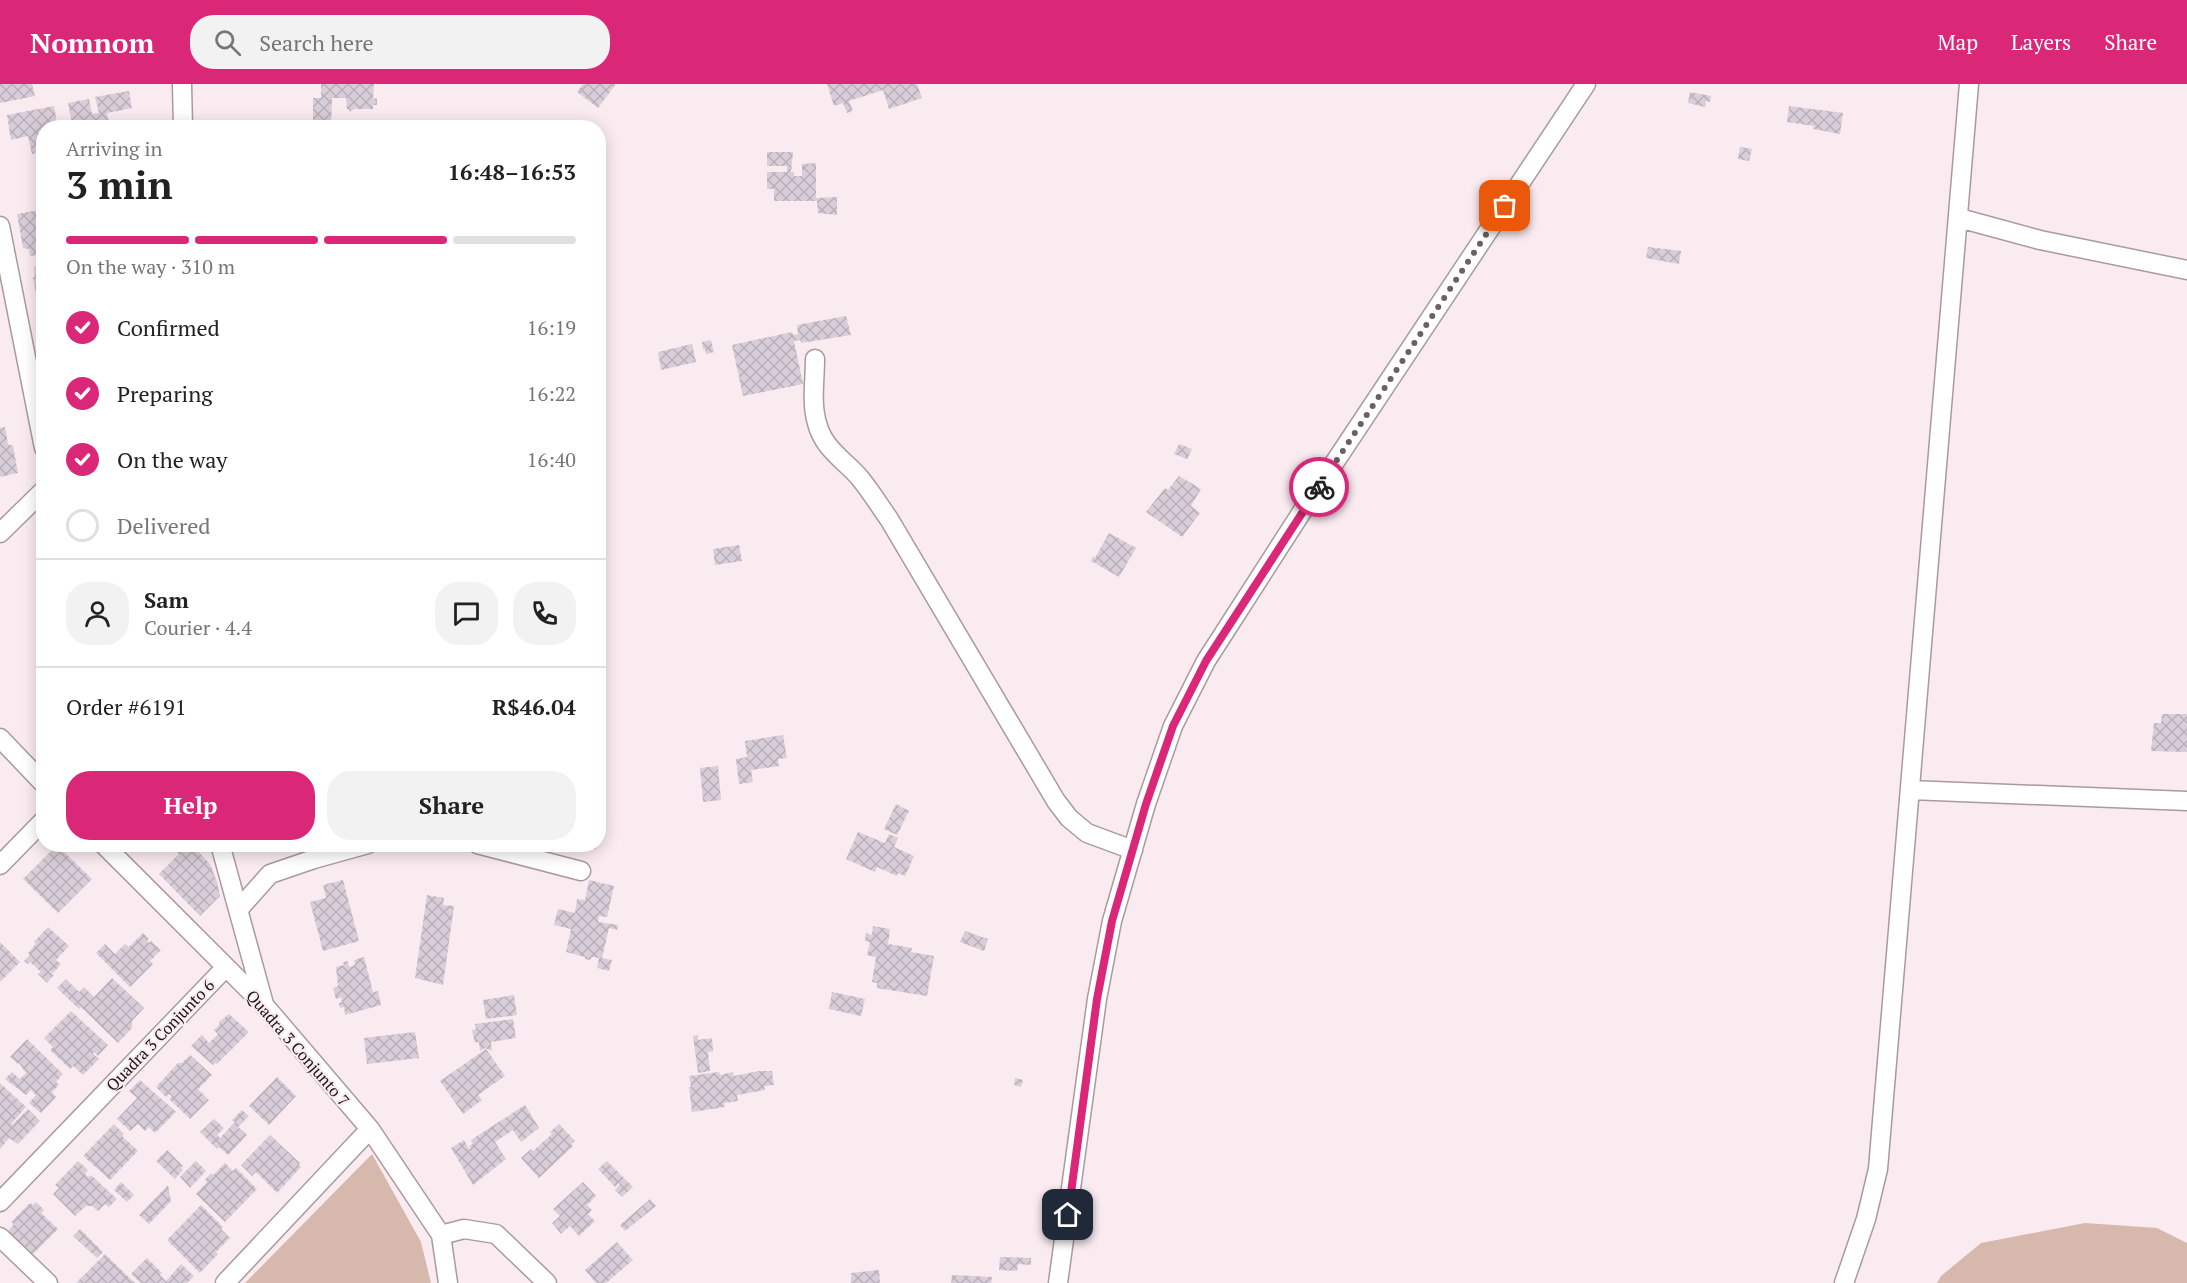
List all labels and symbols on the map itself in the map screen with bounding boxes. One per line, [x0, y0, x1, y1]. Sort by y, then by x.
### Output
pin [1479, 180, 1530, 231]
courier [1289, 457, 1349, 517]
street label: Quadra 3 Conjunto 6 [101, 974, 219, 1096]
street label: Quadra 3 Conjunto 7 [241, 985, 355, 1111]
pin [1042, 1189, 1093, 1240]

